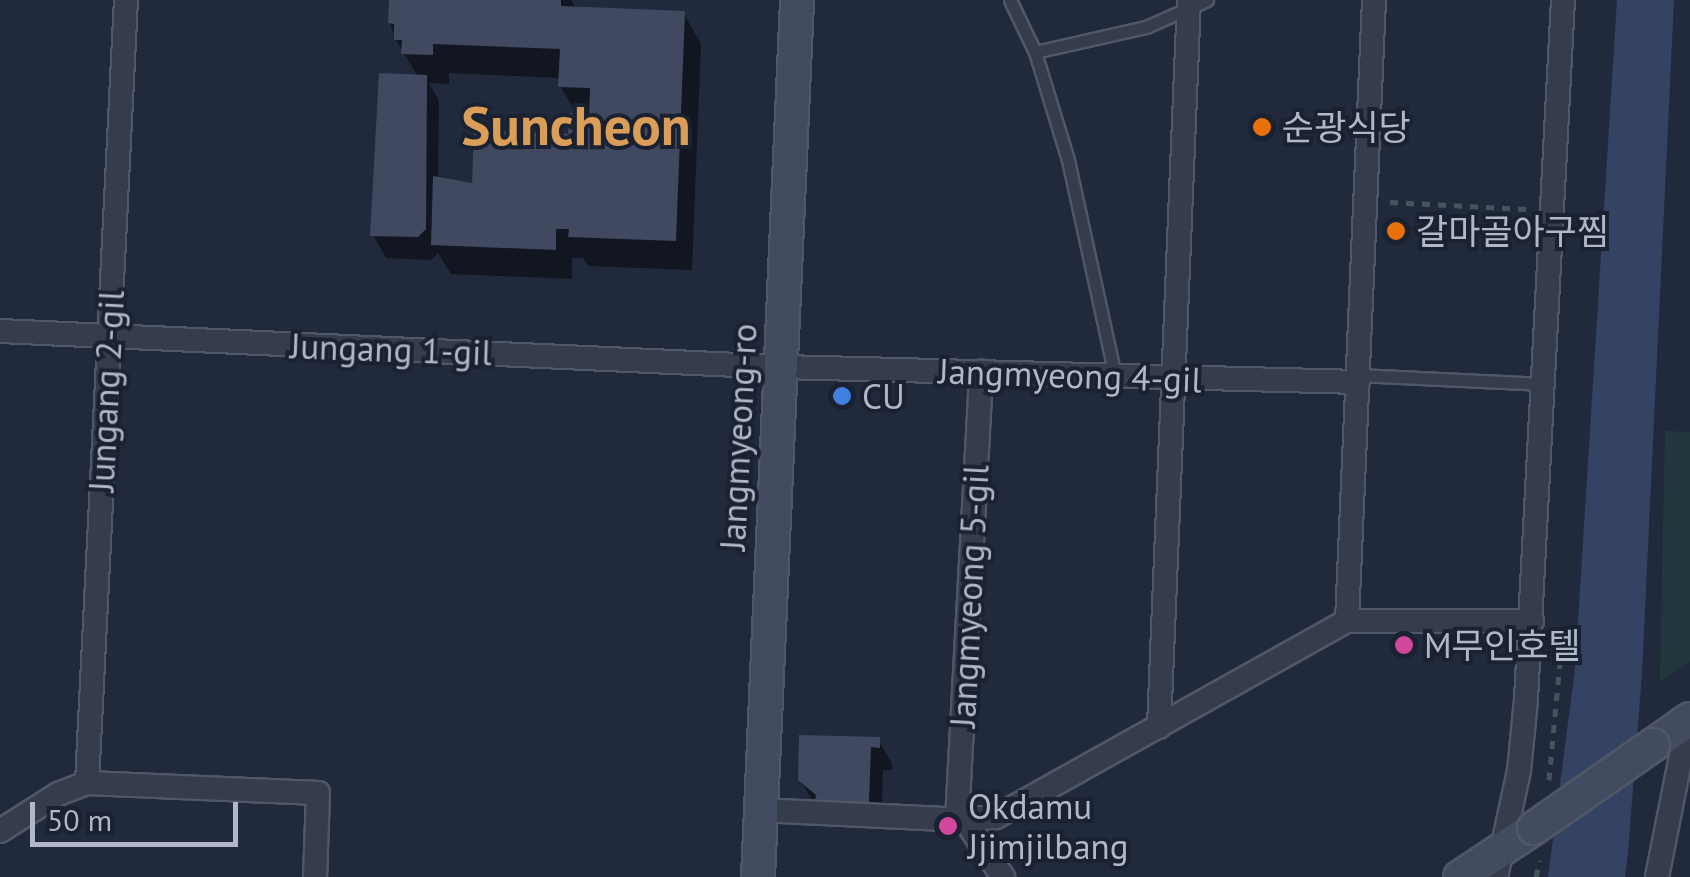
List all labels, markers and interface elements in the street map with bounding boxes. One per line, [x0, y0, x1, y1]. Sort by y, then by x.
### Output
district label: Suncheon [461, 92, 691, 158]
place label: 순광식당 [1282, 106, 1411, 148]
marker: 순광식당 [1251, 116, 1273, 138]
place label: 갈마골아구찜 [1416, 210, 1609, 252]
marker: 갈마골아구찜 [1385, 220, 1407, 242]
street label: Jungang 2-gil [80, 289, 132, 493]
street label: Jangmyeong-ro [711, 322, 765, 552]
street label: Jungang 1-gil [289, 324, 493, 374]
street label: Jangmyeong 4-gil [938, 349, 1202, 401]
place label: CU [862, 375, 905, 417]
marker: CU [831, 385, 853, 407]
street label: Jangmyeong 5-gil [941, 463, 997, 729]
place label: M무인호텔 [1424, 624, 1580, 666]
marker: M무인호텔 [1393, 634, 1415, 656]
scale bar [35, 782, 242, 844]
place label: Okdamu Jjimjilbang [968, 785, 1128, 867]
text: 50 m [47, 800, 112, 839]
marker: Okdamu Jjimjilbang [937, 815, 959, 837]

